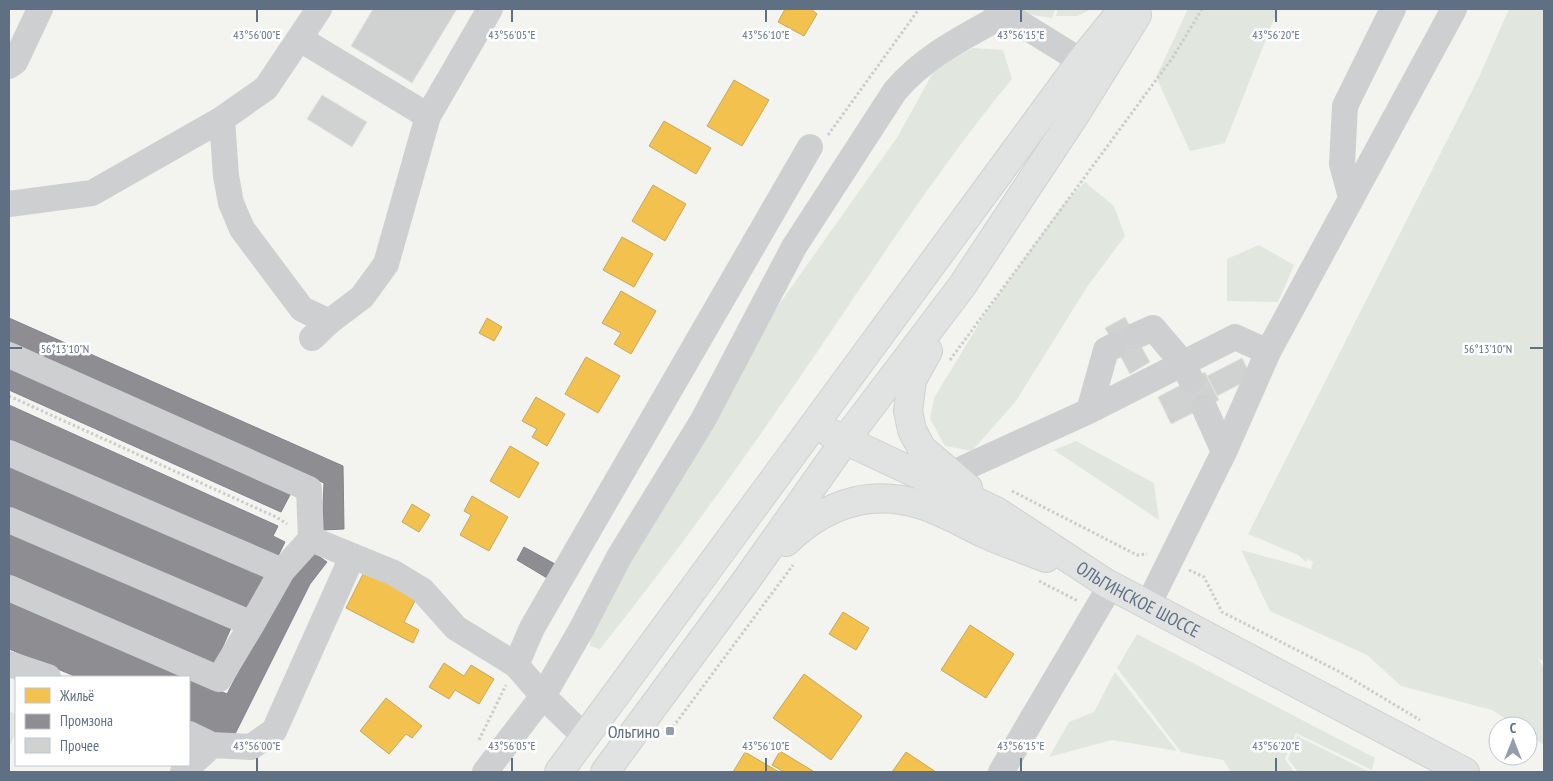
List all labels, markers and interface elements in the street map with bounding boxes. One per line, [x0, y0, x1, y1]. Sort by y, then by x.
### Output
text: 43°56'00"E [233, 27, 281, 42]
text: 43°56'05"E [488, 27, 536, 42]
text: 43°56'10"E [742, 27, 790, 42]
text: 43°56'15"E [997, 27, 1045, 42]
text: 43°56'20"E [1252, 27, 1300, 42]
text: 56°13'10"N [41, 341, 89, 356]
text: 56°13'10"N [1464, 341, 1512, 356]
street label: ОЛЬГИНСКОЕ ШОССЕ [1072, 555, 1204, 642]
legend [15, 676, 190, 766]
text: Жильё [59, 686, 94, 705]
text: Промзона [60, 711, 113, 730]
north arrow [1488, 716, 1538, 766]
text: С [1510, 719, 1517, 737]
place label: Ольгино [608, 720, 660, 743]
marker: Ольгино [664, 725, 676, 737]
text: Прочее [60, 736, 99, 755]
text: 43°56'00"E [233, 738, 281, 753]
text: 43°56'05"E [488, 738, 536, 753]
text: 43°56'10"E [742, 738, 790, 753]
text: 43°56'15"E [997, 738, 1045, 753]
text: 43°56'20"E [1252, 738, 1300, 753]

